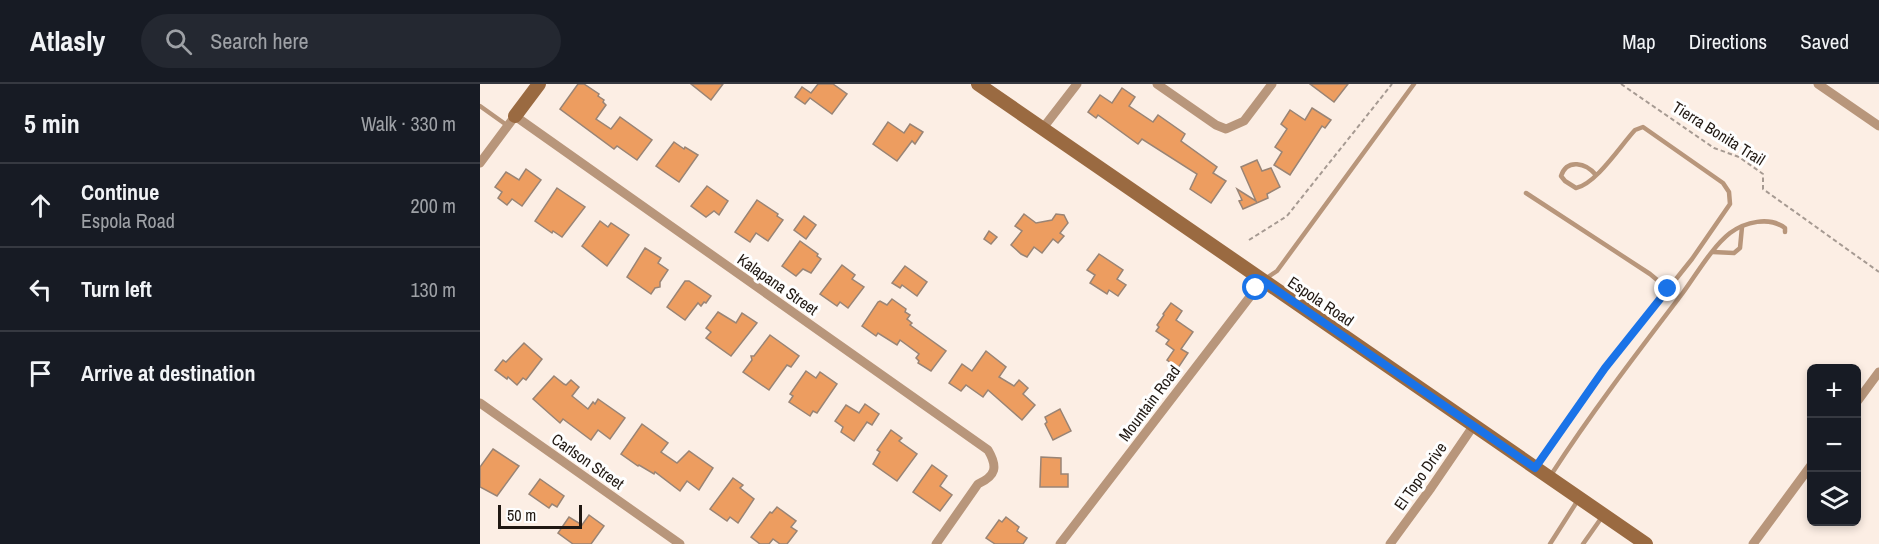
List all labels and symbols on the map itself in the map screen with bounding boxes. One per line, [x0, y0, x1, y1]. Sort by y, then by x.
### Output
street label: Tierra Bonita Trail [1668, 96, 1770, 170]
street label: Kalapana Street [733, 248, 823, 320]
street label: Espola Road [1284, 271, 1358, 331]
route start [1242, 274, 1268, 300]
route end [1654, 275, 1680, 301]
street label: Mountain Road [1113, 361, 1185, 445]
street label: Carlson Street [547, 428, 629, 494]
street label: El Topo Drive [1388, 438, 1452, 514]
scale bar [498, 502, 582, 530]

